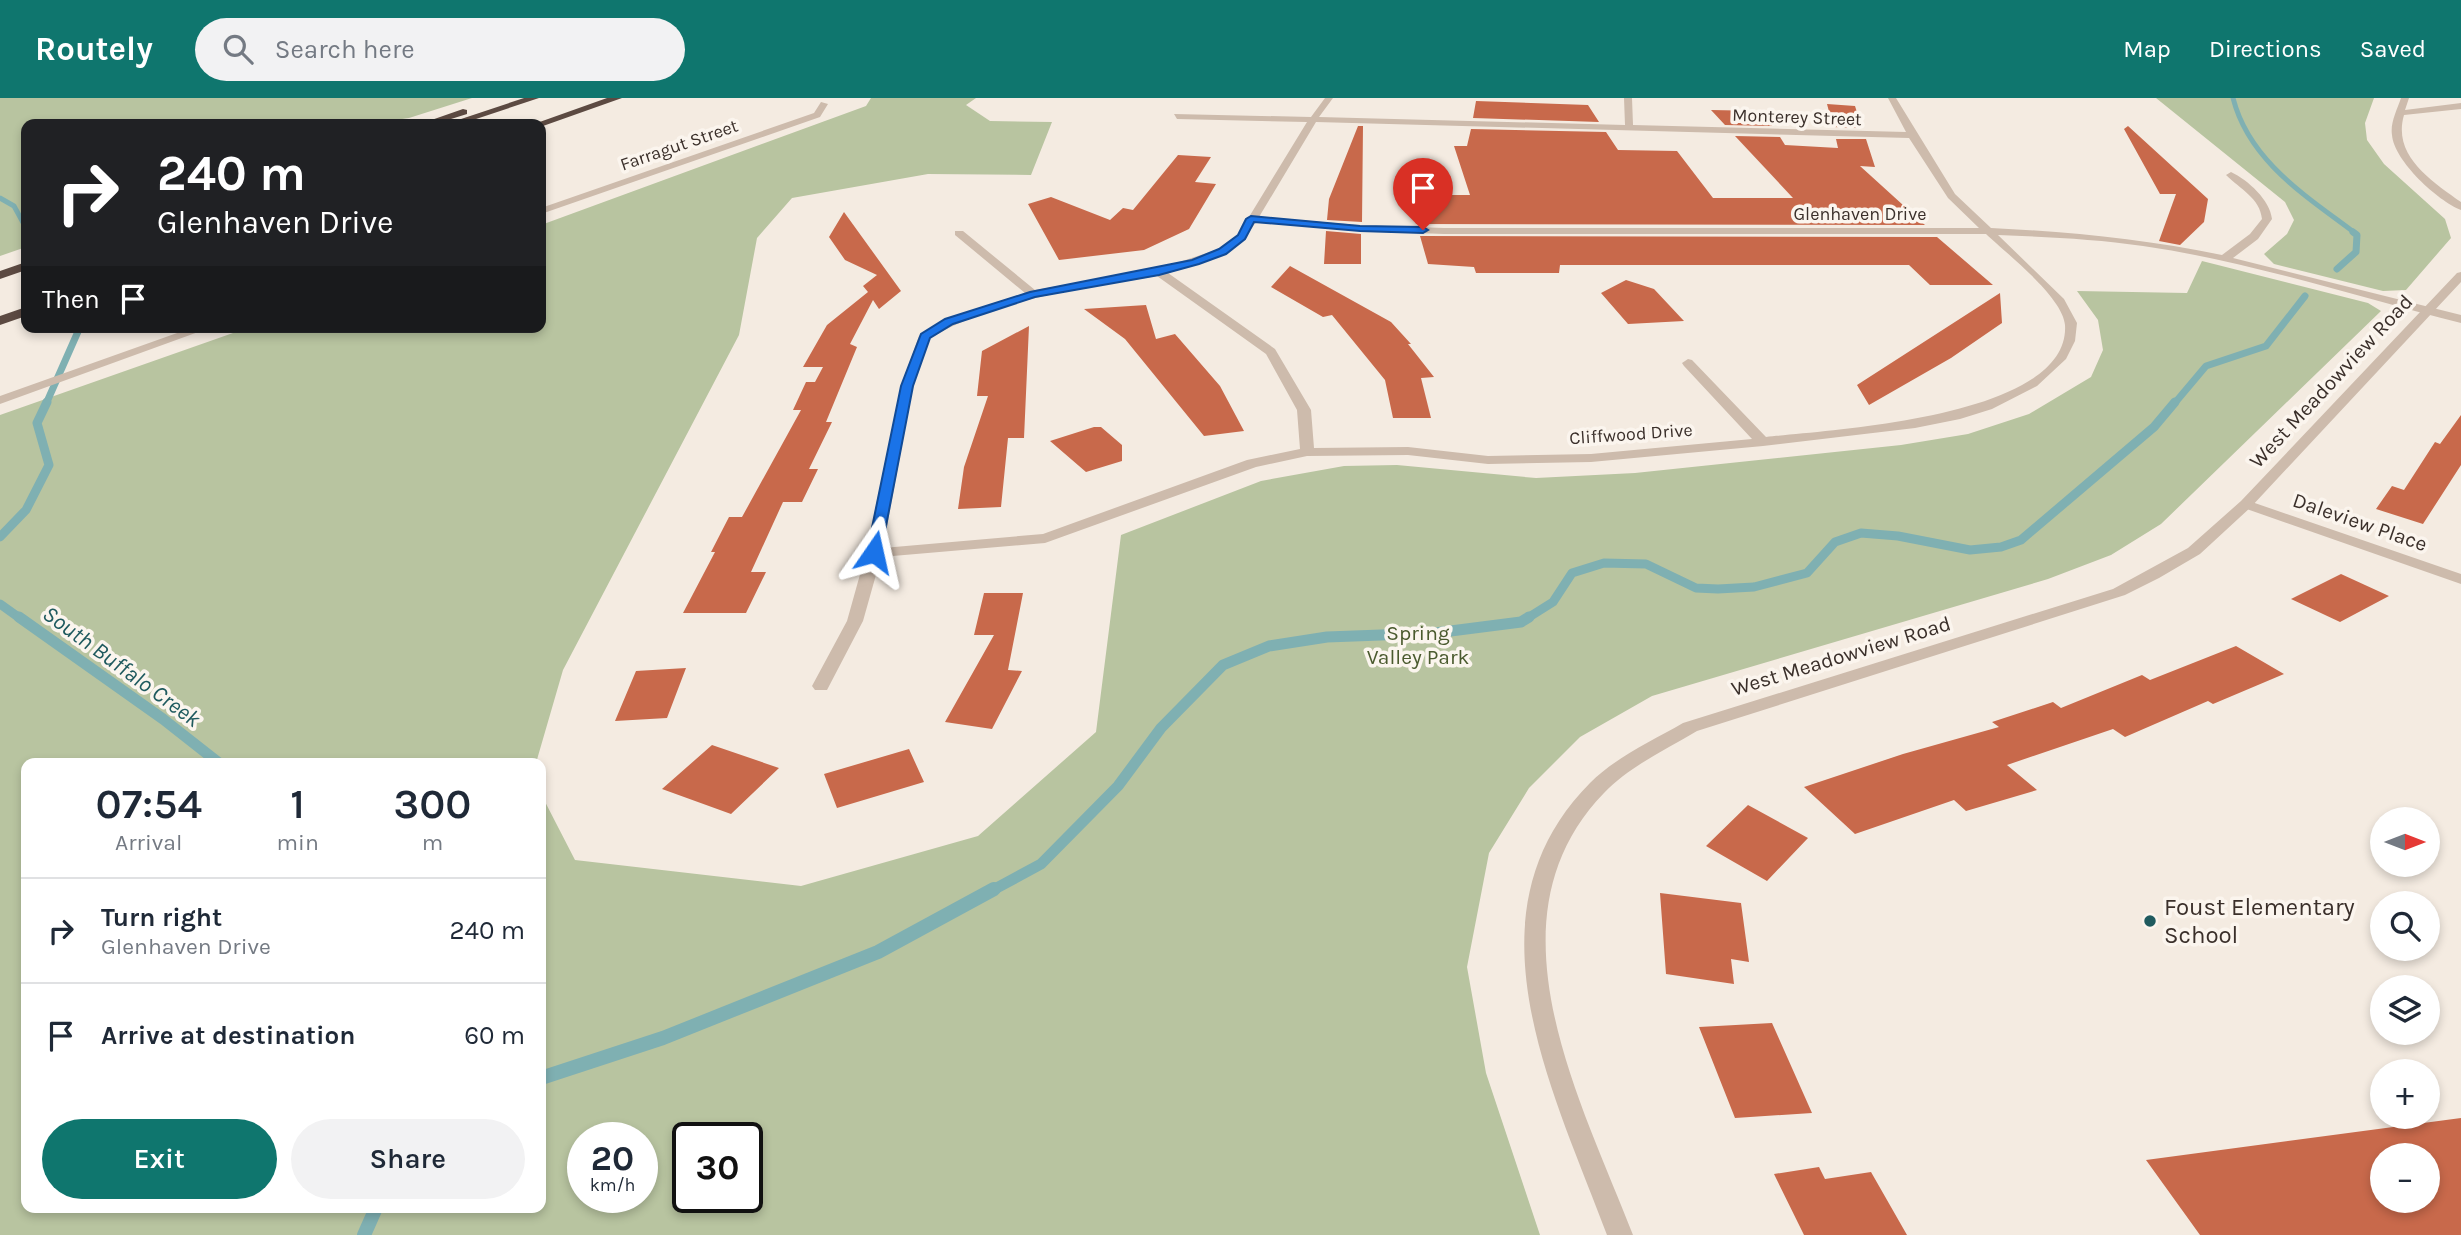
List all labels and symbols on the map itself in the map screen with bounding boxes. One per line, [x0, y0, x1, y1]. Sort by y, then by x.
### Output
street label: Monterey Street [1732, 104, 1862, 130]
street label: Farragut Street [617, 114, 741, 175]
pin [1393, 158, 1453, 230]
street label: Glenhaven Drive [1794, 203, 1926, 225]
street label: West Meadowview Road [2244, 289, 2418, 473]
street label: Cliffwood Drive [1569, 419, 1693, 449]
street label: Daleview Place [2290, 488, 2430, 556]
position arrow [837, 515, 911, 589]
water label: South Buffalo Creek [38, 600, 206, 733]
street label: West Meadowview Road [1728, 611, 1954, 701]
park label: Spring Valley Park [1367, 621, 1469, 669]
north arrow [2370, 807, 2440, 877]
place label: Foust Elementary School [2164, 893, 2355, 949]
marker: Foust Elementary School [2142, 913, 2158, 929]
speed limit sign: 30 [672, 1122, 763, 1213]

